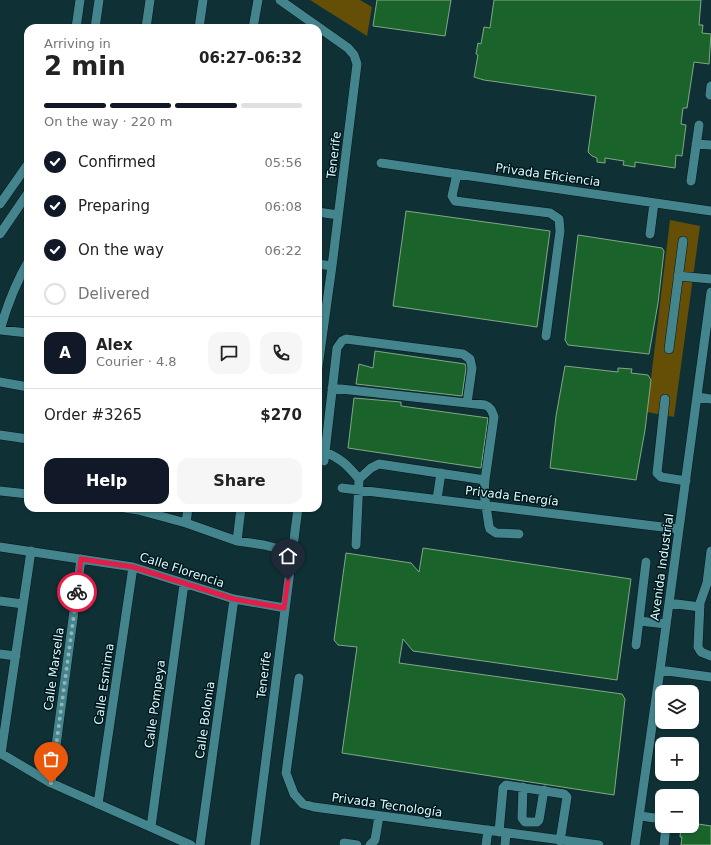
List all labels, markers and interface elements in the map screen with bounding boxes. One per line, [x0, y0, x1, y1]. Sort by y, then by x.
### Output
text: Arriving in [44, 36, 111, 51]
text: 06:27–06:32 [199, 49, 302, 67]
text: 2 min [44, 51, 126, 81]
text: On the way · 220 m [44, 114, 172, 129]
street label: Tenerife [324, 131, 344, 180]
icon: check [44, 151, 66, 173]
text: Confirmed [78, 153, 156, 171]
text: 05:56 [265, 155, 302, 170]
street label: Privada Eficiencia [495, 161, 601, 189]
icon: check [44, 195, 66, 217]
text: Preparing [78, 197, 150, 215]
text: 06:08 [265, 199, 302, 214]
icon: check [44, 239, 66, 261]
text: On the way [78, 241, 164, 259]
text: 06:22 [265, 243, 302, 258]
text: Delivered [78, 285, 150, 303]
button: chat [208, 332, 250, 374]
button: phone [260, 332, 302, 374]
text: Alex [96, 336, 133, 354]
text: A [59, 344, 71, 362]
text: Courier · 4.8 [96, 354, 177, 369]
text: Order #3265 [44, 406, 142, 424]
text: $270 [260, 406, 302, 424]
button: Help [44, 458, 169, 504]
button: Share [177, 458, 302, 504]
street label: Privada Energía [464, 483, 560, 509]
street label: Avenida Industrial [648, 513, 676, 621]
pin [271, 539, 305, 580]
icon: home [277, 545, 299, 567]
street label: Calle Florencia [138, 550, 226, 590]
courier [57, 572, 97, 612]
icon: bike [66, 581, 88, 603]
street label: Calle Marsella [41, 626, 67, 712]
street label: Calle Esmirna [91, 642, 117, 726]
street label: Tenerife [254, 651, 274, 700]
street label: Calle Pompeya [142, 659, 168, 749]
street label: Calle Bolonia [193, 680, 217, 760]
map controls [655, 685, 699, 833]
button: layers [655, 685, 699, 729]
button: + [655, 737, 699, 781]
pin [34, 742, 68, 783]
icon: bag [40, 748, 62, 770]
button: − [655, 789, 699, 833]
street label: Privada Tecnología [331, 790, 443, 820]

